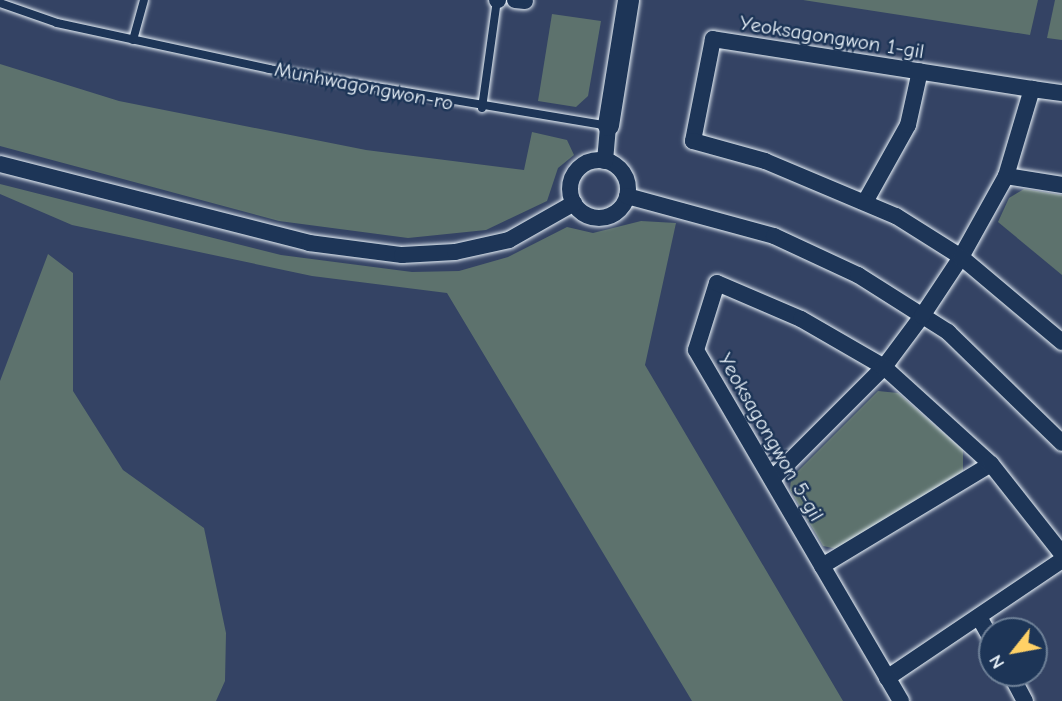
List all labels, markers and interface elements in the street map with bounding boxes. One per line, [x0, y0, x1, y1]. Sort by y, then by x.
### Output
street label: Yeoksagongwon 1-gil [738, 10, 926, 64]
street label: Munhwagongwon-ro [272, 56, 456, 116]
street label: Yeoksagongwon 5-gil [713, 349, 829, 525]
north arrow [978, 617, 1048, 687]
text: N [984, 651, 1009, 673]

